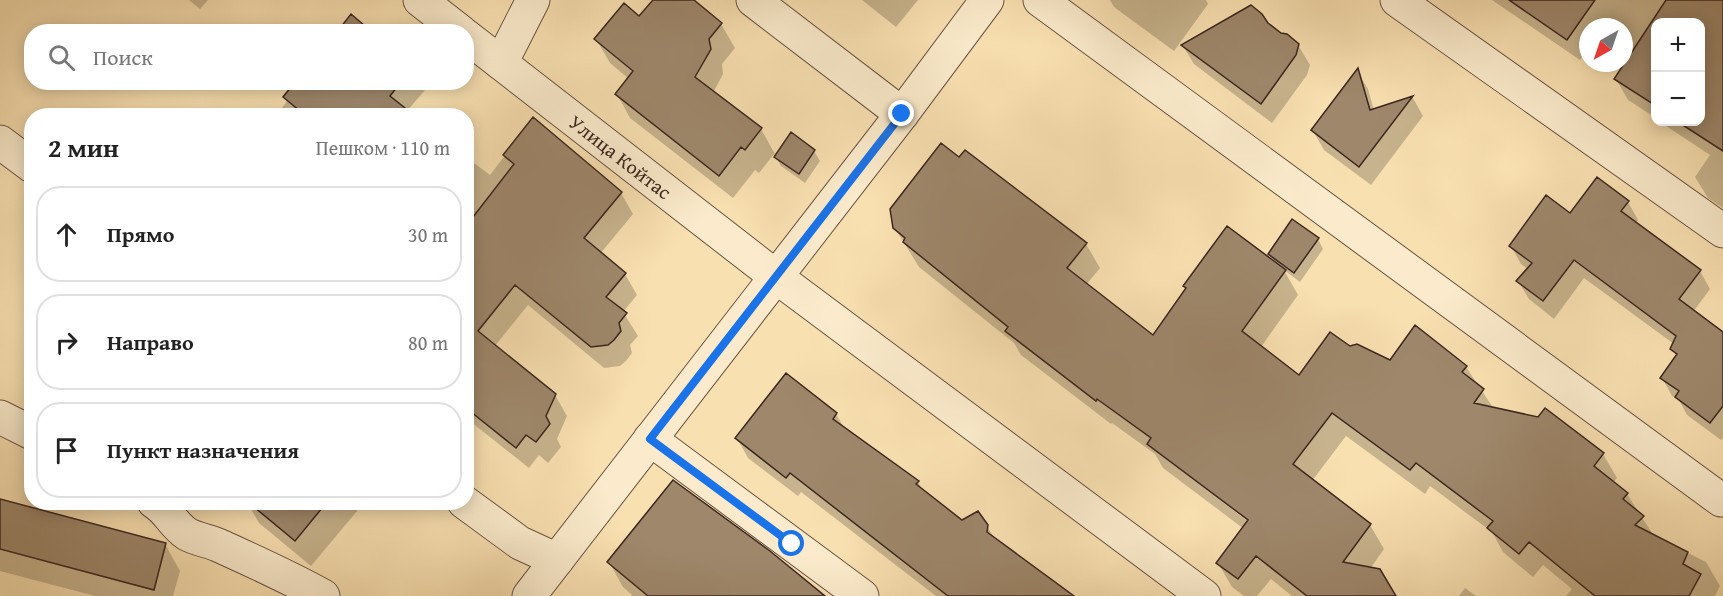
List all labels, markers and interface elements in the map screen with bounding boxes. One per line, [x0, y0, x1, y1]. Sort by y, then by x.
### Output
north arrow [1579, 18, 1633, 72]
map controls [1651, 18, 1705, 126]
button: + [1651, 18, 1705, 72]
search box [24, 24, 474, 90]
icon: search [45, 41, 78, 74]
text: Поиск [93, 41, 153, 73]
button: − [1651, 72, 1705, 126]
route end [888, 100, 914, 126]
street label: Улица Койтас [563, 107, 678, 205]
text: 2 мин [48, 128, 119, 167]
text: Пешком · 110 m [316, 133, 450, 162]
icon: ahead [50, 218, 83, 251]
text: Прямо [107, 218, 174, 250]
text: 30 m [408, 220, 448, 249]
icon: right [50, 326, 83, 359]
text: Направо [107, 326, 194, 358]
text: 80 m [408, 328, 448, 357]
icon: arrive [50, 434, 83, 467]
text: Пункт назначения [107, 434, 299, 466]
route start [778, 530, 804, 556]

